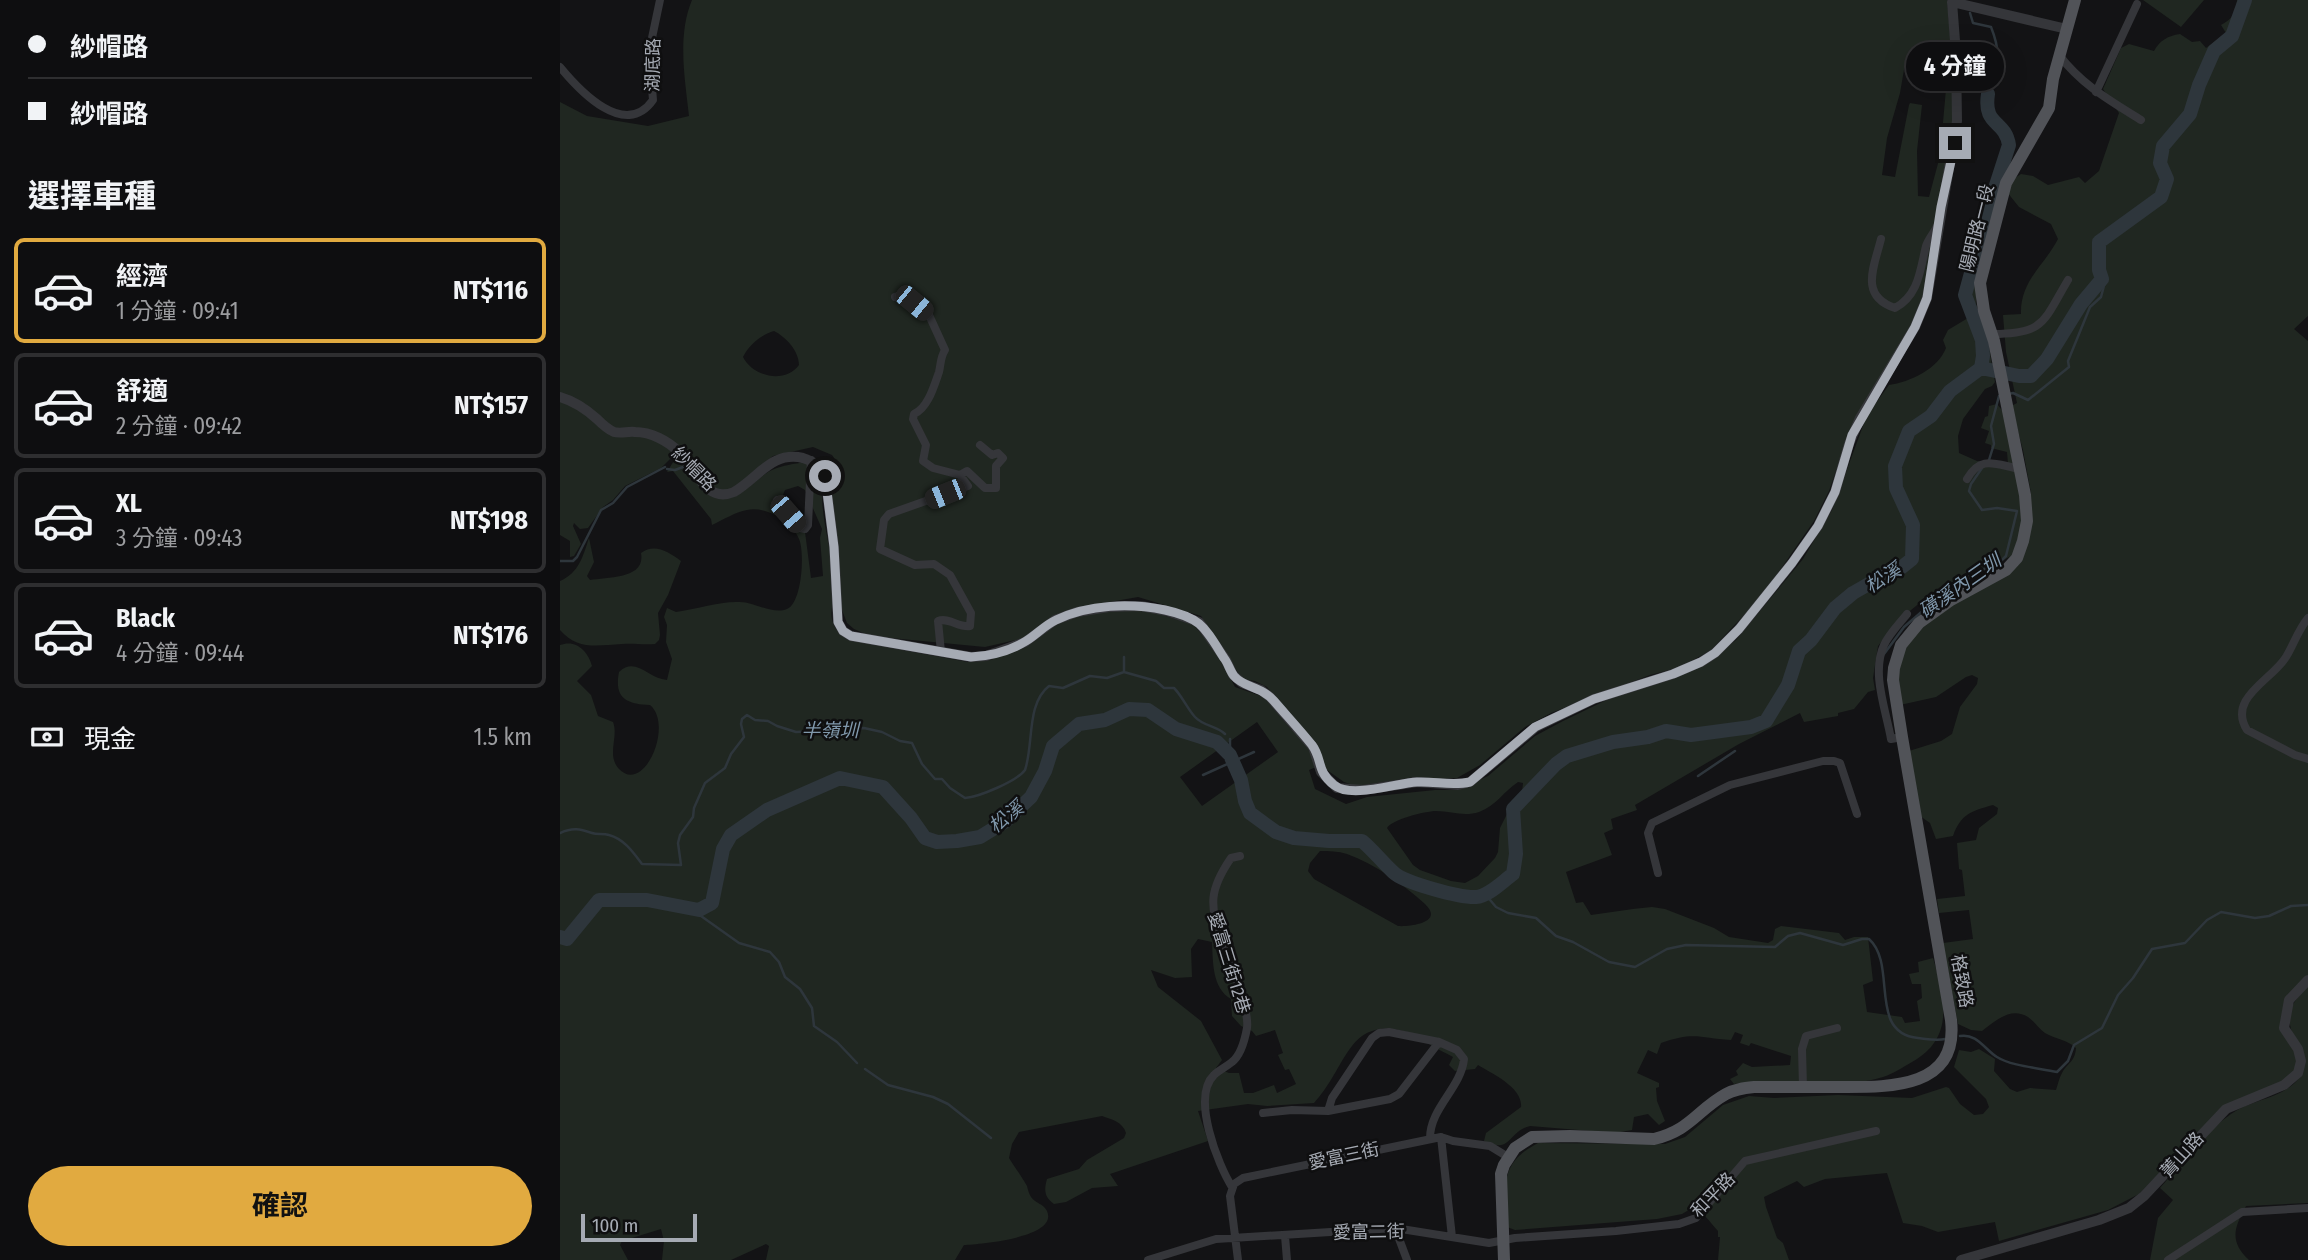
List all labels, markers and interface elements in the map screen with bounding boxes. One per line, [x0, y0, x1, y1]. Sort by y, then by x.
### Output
text: 紗帽路 [70, 32, 148, 63]
street label: 湖底路 [642, 38, 664, 92]
callout: 4 分鐘 [1906, 41, 2004, 90]
text: 4 分鐘 [1924, 52, 1986, 80]
text: 紗帽路 [70, 99, 148, 130]
route end [1939, 127, 1971, 159]
text: 選擇車種 [28, 177, 156, 215]
street label: 陽明路一段 [1955, 182, 1999, 274]
icon: car [32, 259, 95, 322]
text: 經濟 [116, 261, 168, 292]
text: NT$116 [453, 275, 528, 306]
car [892, 282, 937, 324]
text: 1 分鐘 · 09:41 [116, 297, 239, 325]
icon: car [32, 374, 95, 437]
text: 舒適 [116, 376, 168, 407]
text: NT$157 [454, 390, 528, 421]
text: 2 分鐘 · 09:42 [116, 412, 242, 440]
street label: 紗帽路 [667, 442, 721, 496]
route start [809, 460, 841, 492]
car [922, 476, 969, 512]
text: XL [116, 488, 142, 519]
icon: car [32, 489, 95, 552]
car [767, 491, 810, 537]
text: NT$198 [450, 505, 528, 536]
text: 3 分鐘 · 09:43 [116, 524, 242, 552]
water label: 磺溪內三圳 [1914, 548, 2008, 623]
water label: 松溪 [1861, 557, 1908, 598]
text: Black [116, 603, 175, 634]
icon: car [32, 604, 95, 667]
text: NT$176 [453, 620, 528, 651]
text: 4 分鐘 · 09:44 [116, 639, 244, 667]
icon: cash [28, 718, 66, 756]
water label: 半嶺圳 [801, 719, 861, 742]
text: 1.5 km [474, 723, 532, 751]
text: 現金 [84, 724, 136, 755]
water label: 松溪 [984, 794, 1030, 838]
street label: 愛富三街12巷 [1203, 910, 1255, 1016]
street label: 格致路 [1946, 953, 1978, 1009]
street label: 菁山路 [2156, 1128, 2208, 1182]
street label: 愛富三街 [1306, 1138, 1382, 1174]
button: 確認 [28, 1166, 532, 1246]
street label: 和平路 [1686, 1168, 1740, 1222]
scale bar [581, 1211, 696, 1243]
text: 100 m [592, 1214, 638, 1237]
street label: 愛富二街 [1333, 1220, 1405, 1244]

